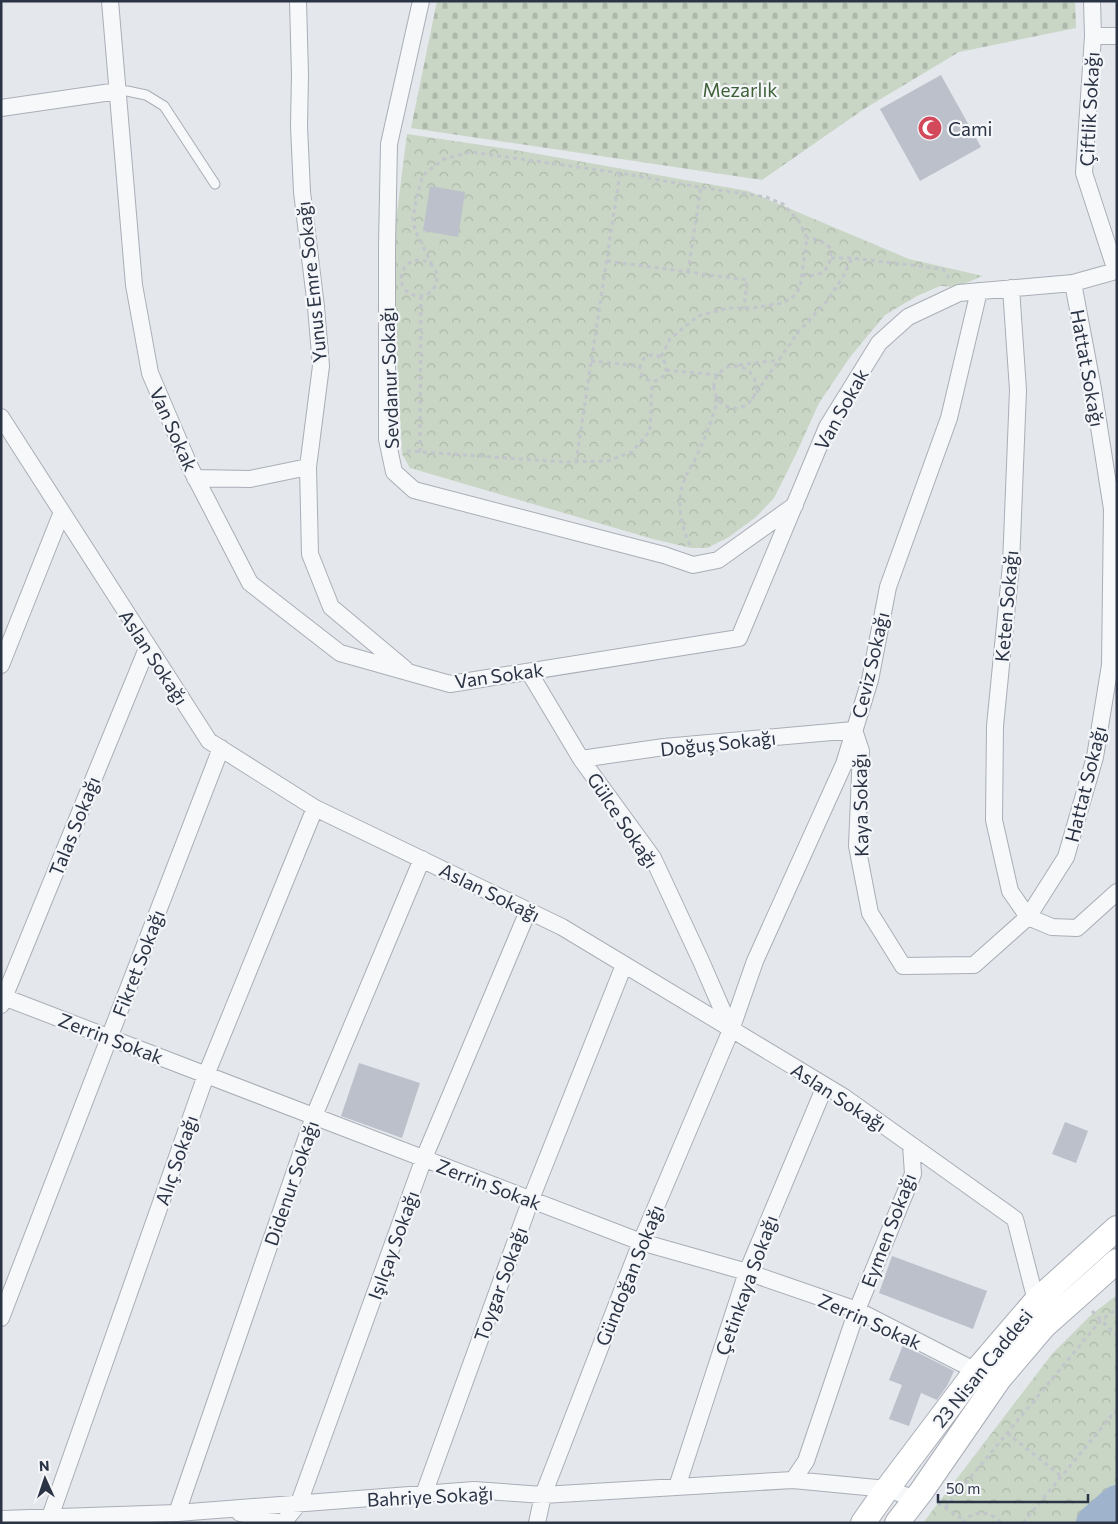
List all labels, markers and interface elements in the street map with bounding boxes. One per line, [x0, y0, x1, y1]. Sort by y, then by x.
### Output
street label: Çiftlik Sokağı [1075, 51, 1103, 167]
park label: Mezarlık [702, 78, 778, 101]
mosque icon: Cami [917, 115, 943, 141]
place label: Cami [948, 117, 992, 140]
street label: Yunus Emre Sokağı [291, 200, 331, 364]
street label: Sevdanur Sokağı [375, 307, 403, 449]
street label: Hattat Sokağı [1066, 307, 1110, 429]
street label: Van Sokak [809, 364, 873, 454]
street label: Van Sokak [145, 383, 203, 475]
street label: Keten Sokağı [990, 549, 1022, 663]
street label: Aslan Sokağı [115, 605, 193, 709]
street label: Ceviz Sokağı [847, 610, 893, 720]
street label: Van Sokak [453, 657, 545, 693]
street label: Hattat Sokağı [1059, 723, 1111, 845]
street label: Doğuş Sokağı [659, 725, 777, 761]
street label: Kaya Sokağı [848, 753, 872, 857]
street label: Gülce Sokağı [583, 768, 663, 872]
street label: Talas Sokağı [44, 773, 104, 879]
street label: Aslan Sokağı [436, 858, 544, 926]
street label: Fikret Sokağı [107, 906, 169, 1020]
street label: Zerrin Sokak [55, 1007, 167, 1069]
street label: Aslan Sokağı [787, 1058, 891, 1136]
street label: Alıç Sokağı [150, 1112, 202, 1208]
street label: Didenur Sokağı [259, 1118, 323, 1248]
street label: Zerrin Sokak [433, 1153, 545, 1215]
street label: Eymen Sokağı [856, 1170, 920, 1290]
street label: Işılçay Sokağı [363, 1187, 423, 1303]
street label: Gündoğan Sokağı [590, 1201, 668, 1349]
street label: Çetinkaya Sokağı [710, 1212, 782, 1358]
street label: Toygar Sokağı [469, 1223, 531, 1345]
street label: Zerrin Sokak [815, 1288, 925, 1354]
street label: 23 Nisan Caddesi [927, 1304, 1037, 1432]
north arrow [20, 1454, 70, 1504]
text: N [39, 1457, 50, 1474]
scale bar [938, 1472, 1088, 1504]
text: 50 m [946, 1479, 980, 1497]
street label: Bahriye Sokağı [366, 1481, 494, 1511]

